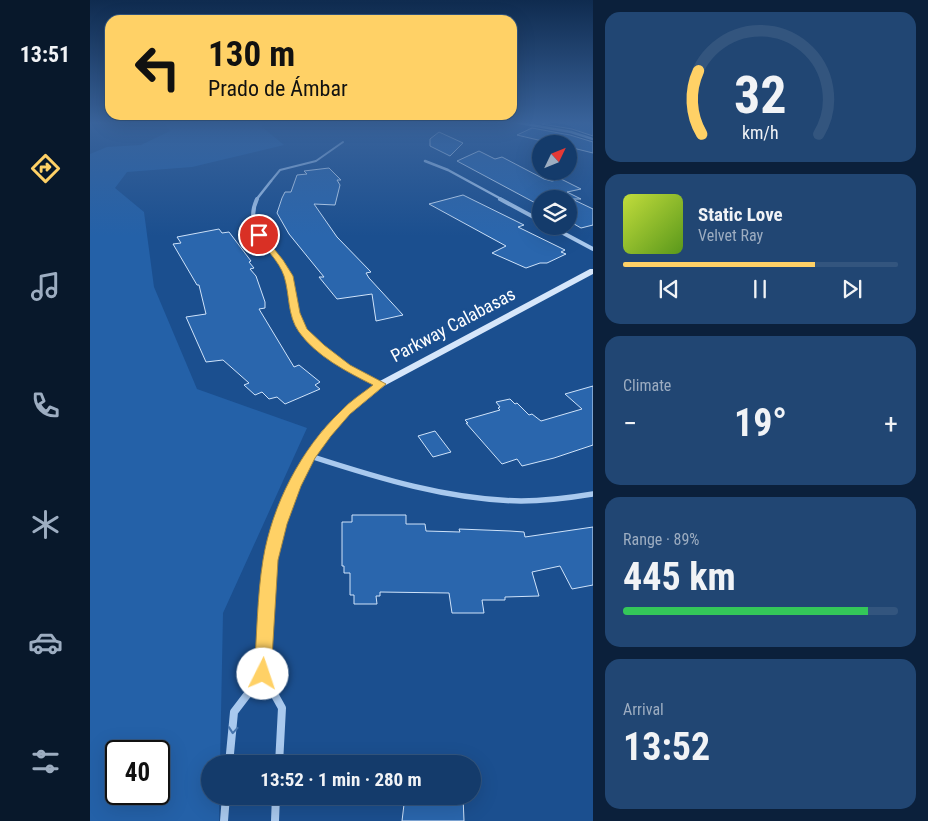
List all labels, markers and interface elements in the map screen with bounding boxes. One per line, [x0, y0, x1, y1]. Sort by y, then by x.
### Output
text: 130 m [208, 34, 295, 75]
icon: left [125, 35, 190, 100]
text: 13:51 [20, 42, 70, 67]
text: 32 [734, 65, 787, 126]
text: Prado de Ámbar [208, 76, 348, 101]
text: km/h [742, 122, 779, 143]
north arrow [532, 135, 578, 180]
map controls [532, 135, 577, 235]
icon: directions [28, 151, 63, 186]
button: layers [532, 190, 577, 235]
text: Static Love [698, 203, 783, 226]
pin [238, 214, 280, 256]
icon: arrive [245, 221, 273, 249]
text: Velvet Ray [698, 226, 763, 245]
icon: music [28, 269, 63, 304]
icon: previous [655, 275, 683, 303]
icon: pause [746, 275, 774, 303]
icon: next [838, 275, 866, 303]
street label: Parkway Calabasas [387, 283, 519, 366]
text: Climate [623, 376, 671, 395]
icon: phone [28, 388, 63, 423]
text: 19° [734, 401, 787, 445]
text: − [623, 407, 637, 440]
text: + [884, 407, 898, 440]
icon: climate [28, 507, 63, 542]
text: Range · 89% [623, 530, 699, 549]
text: 445 km [623, 555, 736, 599]
icon: car [28, 625, 63, 660]
position arrow [236, 647, 288, 699]
text: Arrival [623, 700, 664, 719]
text: 13:52 [623, 725, 710, 769]
one-way arrow [227, 727, 238, 735]
speed limit sign: 40 [105, 740, 170, 805]
icon: filters [28, 744, 63, 779]
text: 13:52 · 1 min · 280 m [260, 768, 422, 791]

